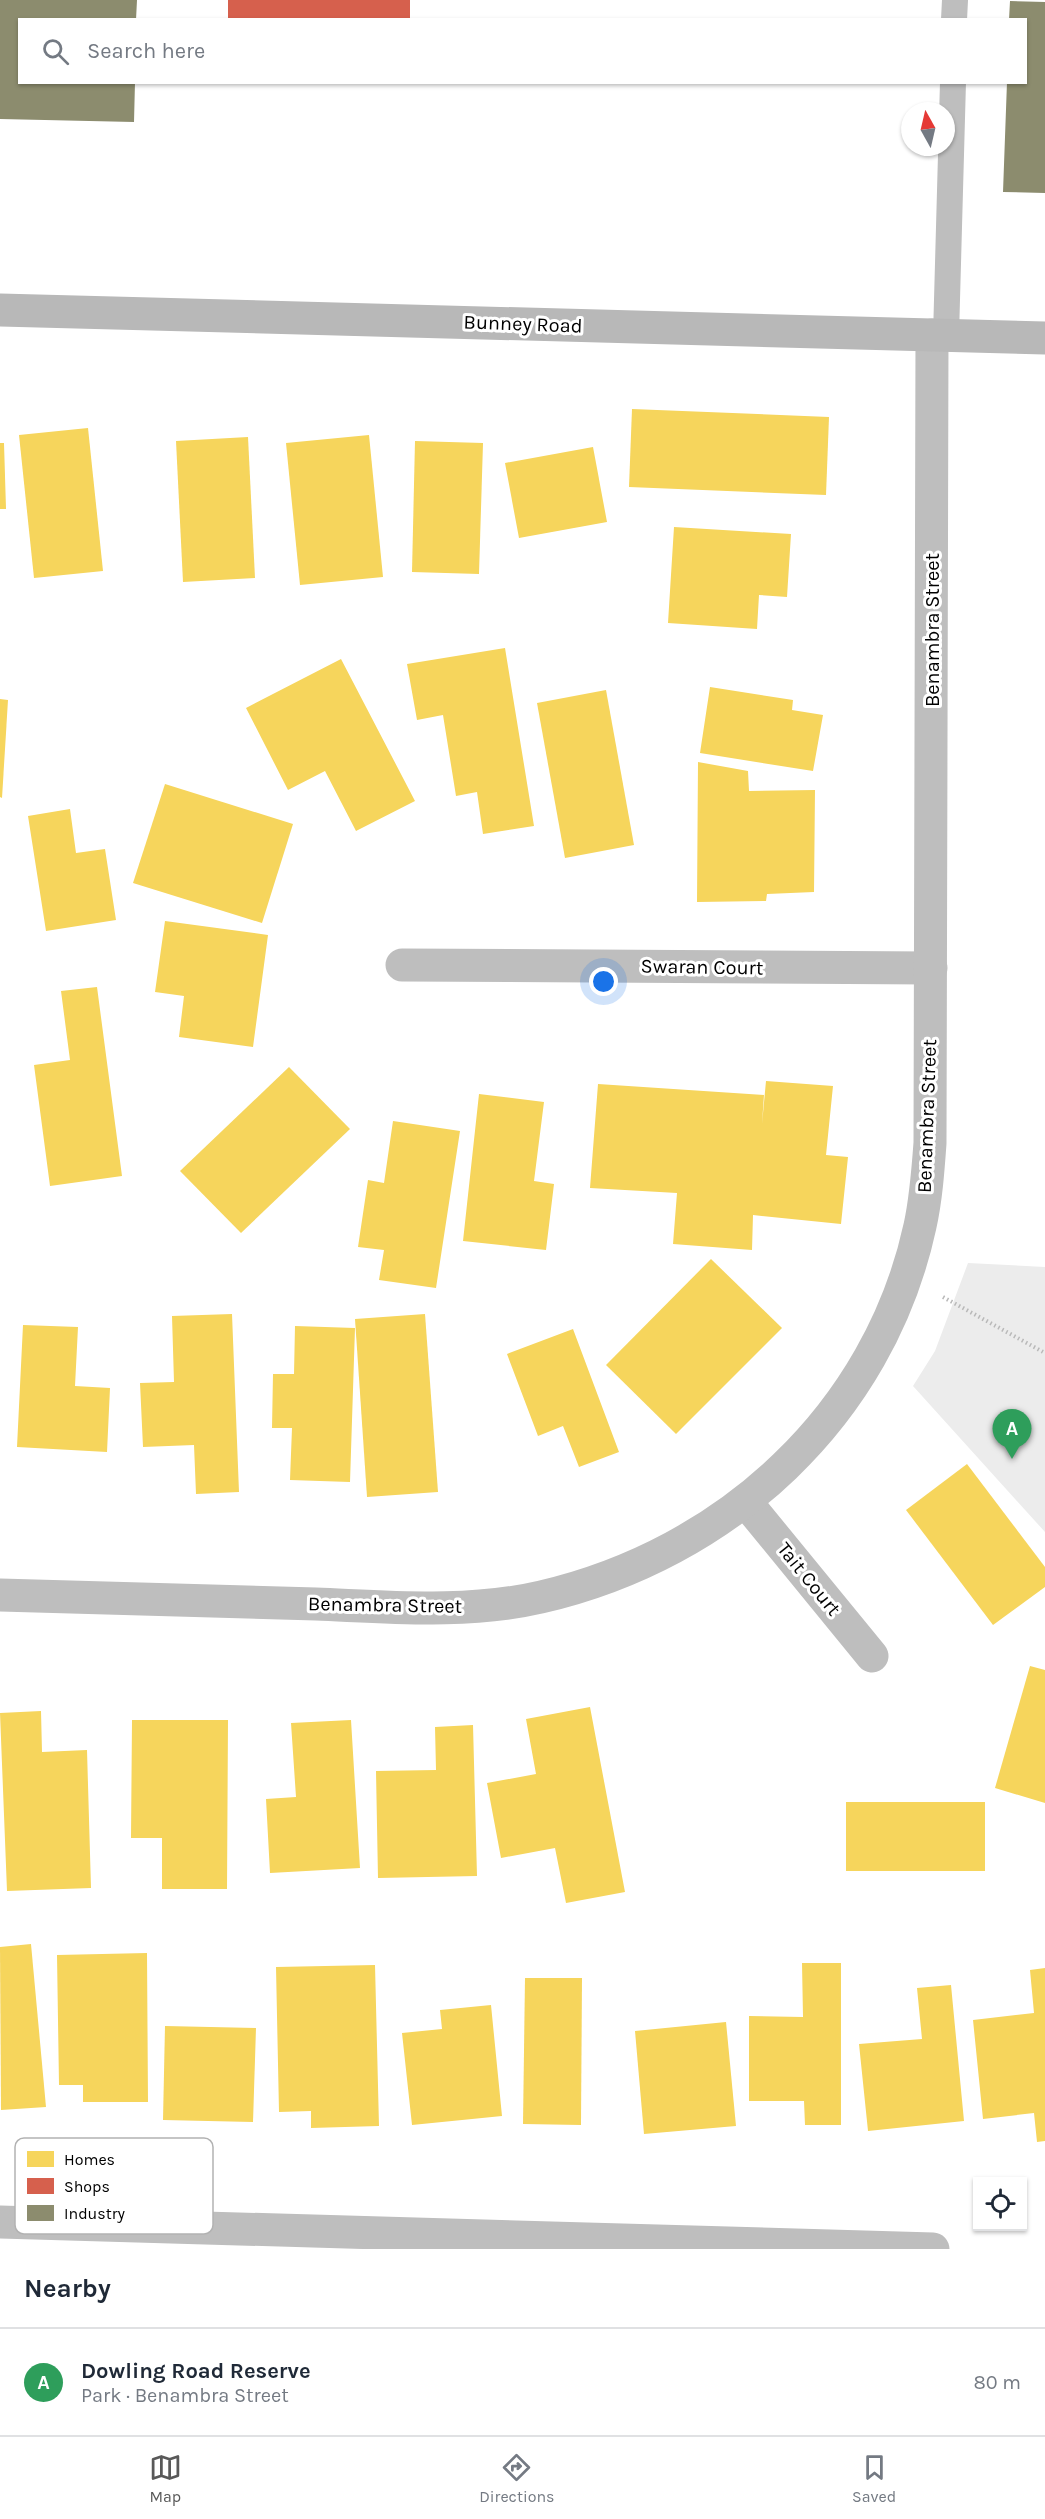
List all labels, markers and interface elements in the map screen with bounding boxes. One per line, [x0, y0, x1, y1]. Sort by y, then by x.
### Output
search box [18, 18, 1027, 84]
icon: search [39, 35, 72, 68]
text: Search here [87, 38, 205, 64]
north arrow [901, 102, 955, 156]
street label: Bunney Road [463, 310, 583, 338]
street label: Benambra Street [921, 552, 944, 707]
street label: Swaran Court [640, 954, 764, 980]
your location [589, 967, 618, 996]
street label: Benambra Street [913, 1038, 941, 1193]
pin: A [992, 1410, 1032, 1459]
street label: Tait Court [773, 1538, 846, 1621]
street label: Benambra Street [308, 1592, 463, 1618]
legend [15, 2138, 213, 2234]
text: Homes [64, 2150, 115, 2169]
text: Shops [64, 2177, 110, 2196]
map controls [973, 2177, 1027, 2231]
button: locate [973, 2177, 1027, 2231]
text: Industry [64, 2204, 126, 2223]
text: Nearby [24, 2273, 111, 2304]
text: Dowling Road Reserve [81, 2358, 311, 2384]
text: A [37, 2371, 50, 2394]
text: 80 m [973, 2371, 1021, 2394]
text: Park · Benambra Street [81, 2384, 289, 2407]
tab: Map [149, 2451, 182, 2506]
tab: Directions [479, 2451, 554, 2506]
tab: Saved [852, 2451, 896, 2506]

